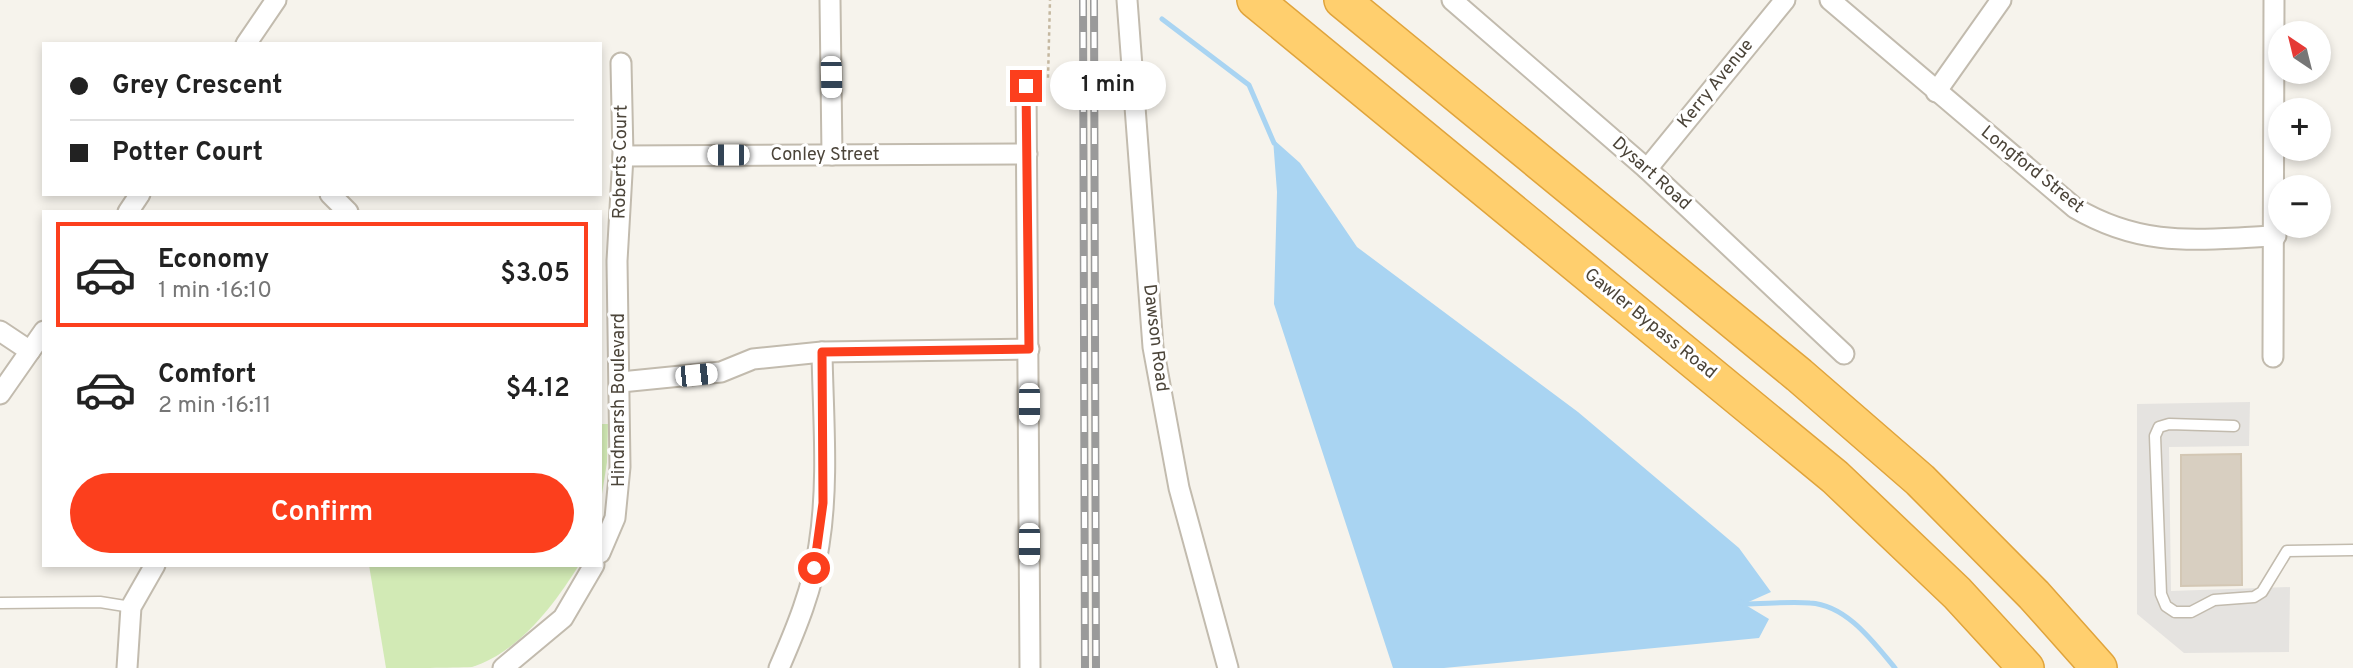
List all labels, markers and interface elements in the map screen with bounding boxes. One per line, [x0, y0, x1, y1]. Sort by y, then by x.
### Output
north arrow [2268, 21, 2331, 84]
map controls [2268, 21, 2331, 238]
street label: Kerry Avenue [1673, 35, 1759, 133]
car [821, 56, 842, 98]
callout: 1 min [1050, 62, 1166, 110]
text: Grey Crescent [112, 70, 283, 103]
route end [1010, 70, 1042, 102]
text: 1 min [1081, 71, 1135, 100]
button: + [2268, 98, 2331, 161]
street label: Roberts Court [609, 105, 633, 219]
street label: Longford Street [1976, 121, 2088, 219]
street label: Dysart Road [1606, 132, 1696, 216]
text: Potter Court [112, 137, 263, 170]
street label: Conley Street [770, 144, 880, 167]
car [708, 145, 750, 166]
button: − [2268, 175, 2331, 238]
icon: car [74, 243, 137, 306]
text: Economy [158, 244, 269, 277]
text: $3.05 [500, 258, 570, 291]
street label: Gawler Bypass Road [1579, 263, 1721, 385]
text: 1 min · 16:10 [158, 277, 272, 306]
street label: Dawson Road [1137, 283, 1173, 393]
street label: Hindmarsh Boulevard [608, 313, 631, 487]
icon: car [74, 358, 137, 421]
text: Comfort [158, 359, 256, 392]
car [675, 362, 718, 388]
text: $4.12 [506, 373, 570, 406]
car [1019, 383, 1040, 425]
text: 2 min · 16:11 [158, 392, 271, 421]
button: Confirm [70, 473, 574, 553]
car [1019, 523, 1040, 565]
route start [798, 552, 830, 584]

